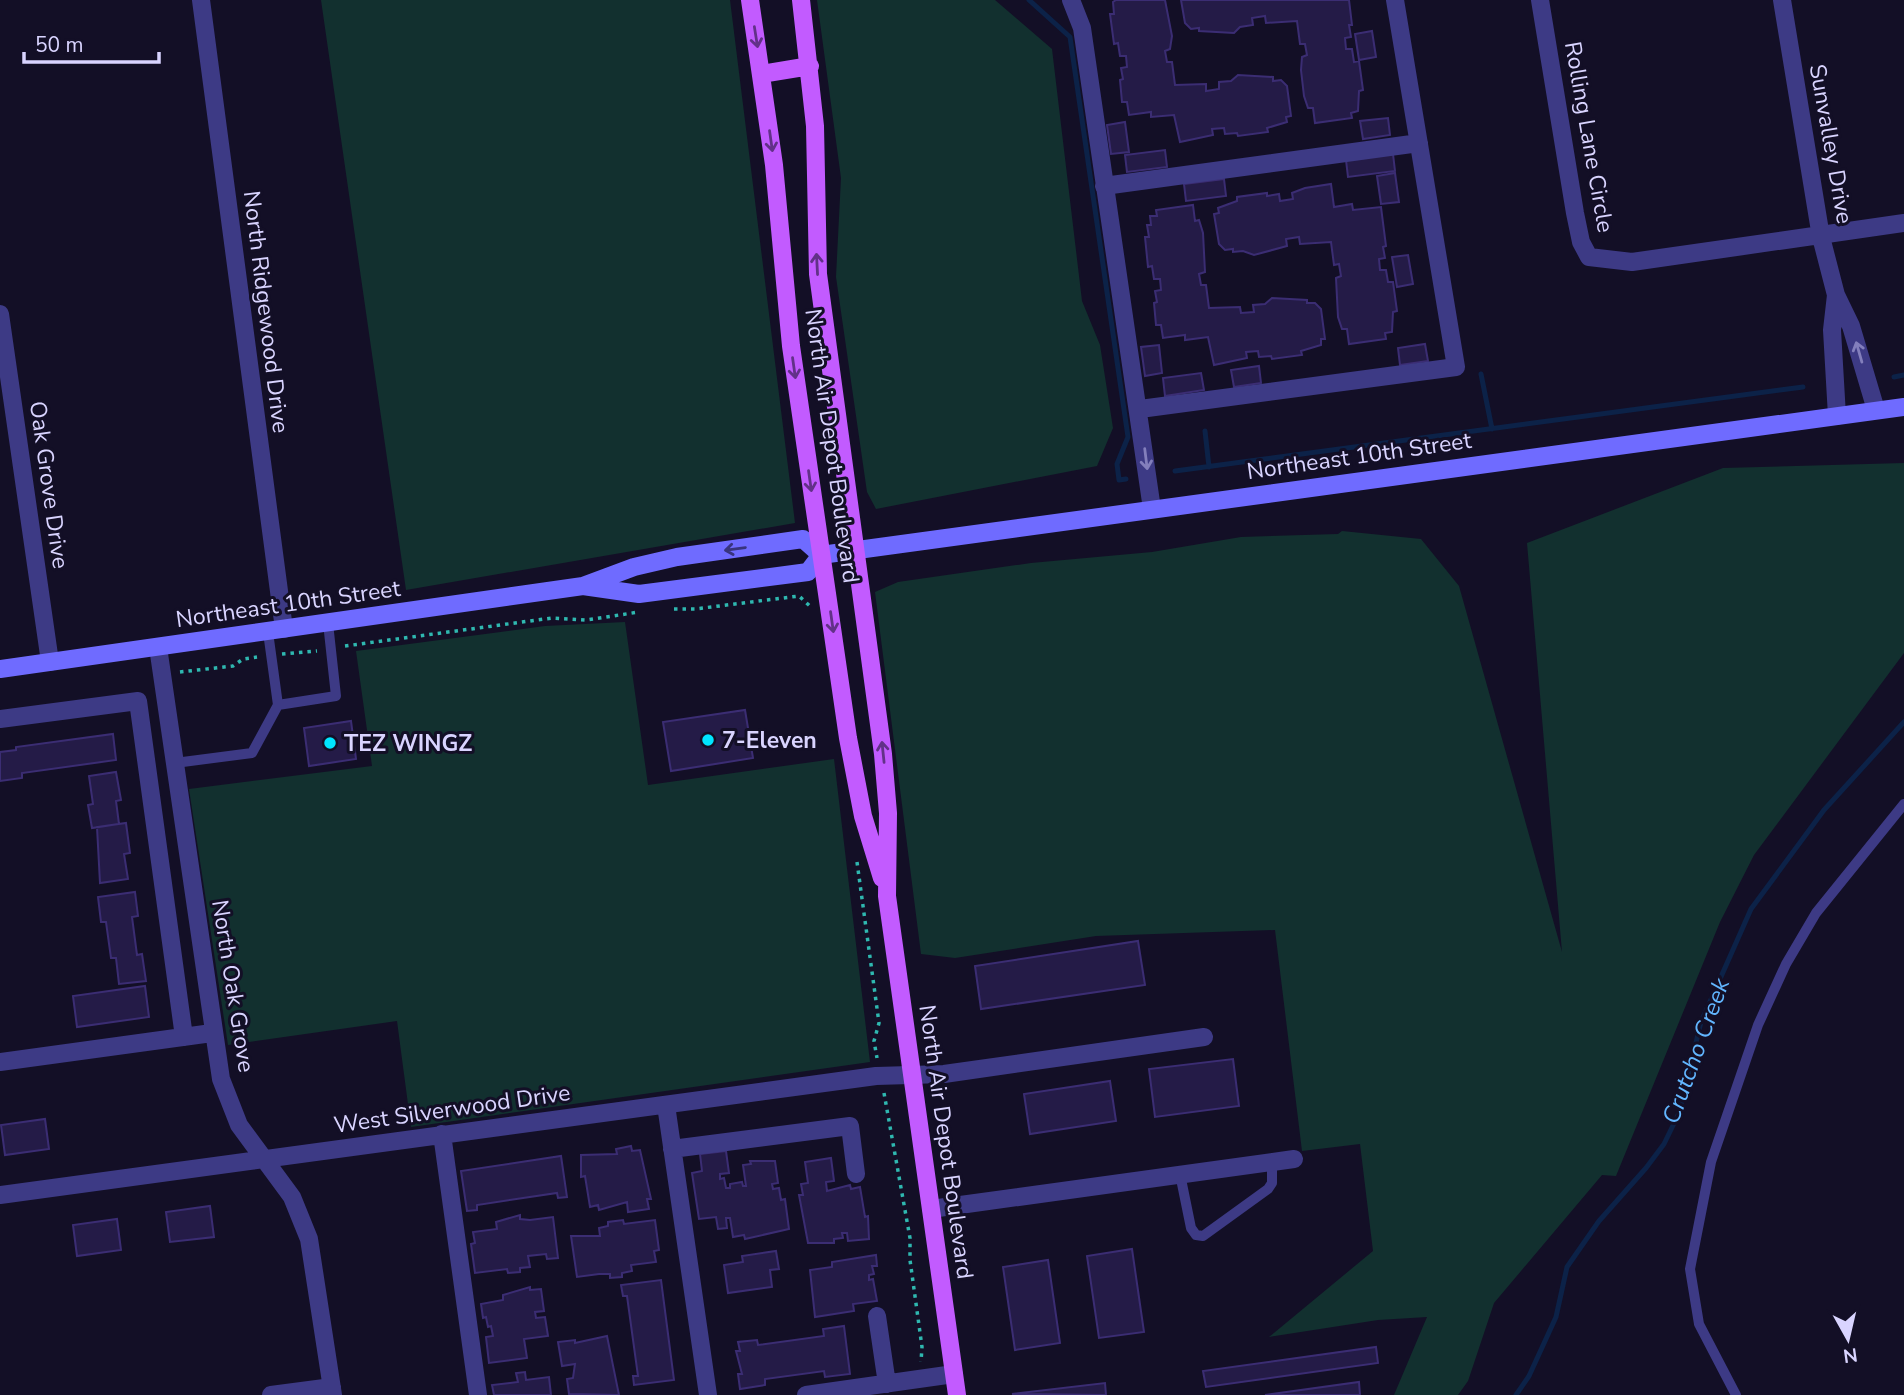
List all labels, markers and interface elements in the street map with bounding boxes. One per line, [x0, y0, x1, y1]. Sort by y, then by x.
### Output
scale bar [24, 21, 159, 65]
one-way arrow [749, 25, 762, 48]
text: 50 m [35, 31, 84, 59]
street label: Rolling Lane Circle [1557, 39, 1621, 235]
street label: Sunvalley Drive [1802, 62, 1860, 226]
one-way arrow [765, 129, 778, 152]
street label: North Ridgewood Drive [236, 189, 296, 435]
one-way arrow [810, 253, 823, 276]
street label: North Air Depot Boulevard [797, 307, 867, 585]
one-way arrow [1851, 341, 1864, 363]
one-way arrow [788, 356, 801, 378]
street label: Oak Grove Drive [22, 399, 76, 571]
street label: Northeast 10th Street [1245, 425, 1474, 487]
one-way arrow [1140, 447, 1153, 470]
one-way arrow [804, 469, 817, 492]
one-way arrow [724, 542, 747, 555]
street label: Northeast 10th Street [174, 573, 403, 635]
one-way arrow [826, 610, 839, 633]
place label: 7-Eleven [722, 725, 817, 756]
place label: TEZ WINGZ [344, 728, 472, 759]
marker: 7-Eleven [700, 732, 716, 748]
marker: TEZ WINGZ [322, 735, 338, 751]
one-way arrow [876, 741, 889, 764]
street label: North Oak Grove [204, 898, 262, 1074]
water label: Crutcho Creek [1655, 973, 1738, 1128]
street label: North Air Depot Boulevard [911, 1003, 981, 1281]
street label: West Silverwood Drive [332, 1077, 572, 1141]
north arrow [1813, 1304, 1883, 1374]
text: N [1841, 1341, 1859, 1369]

